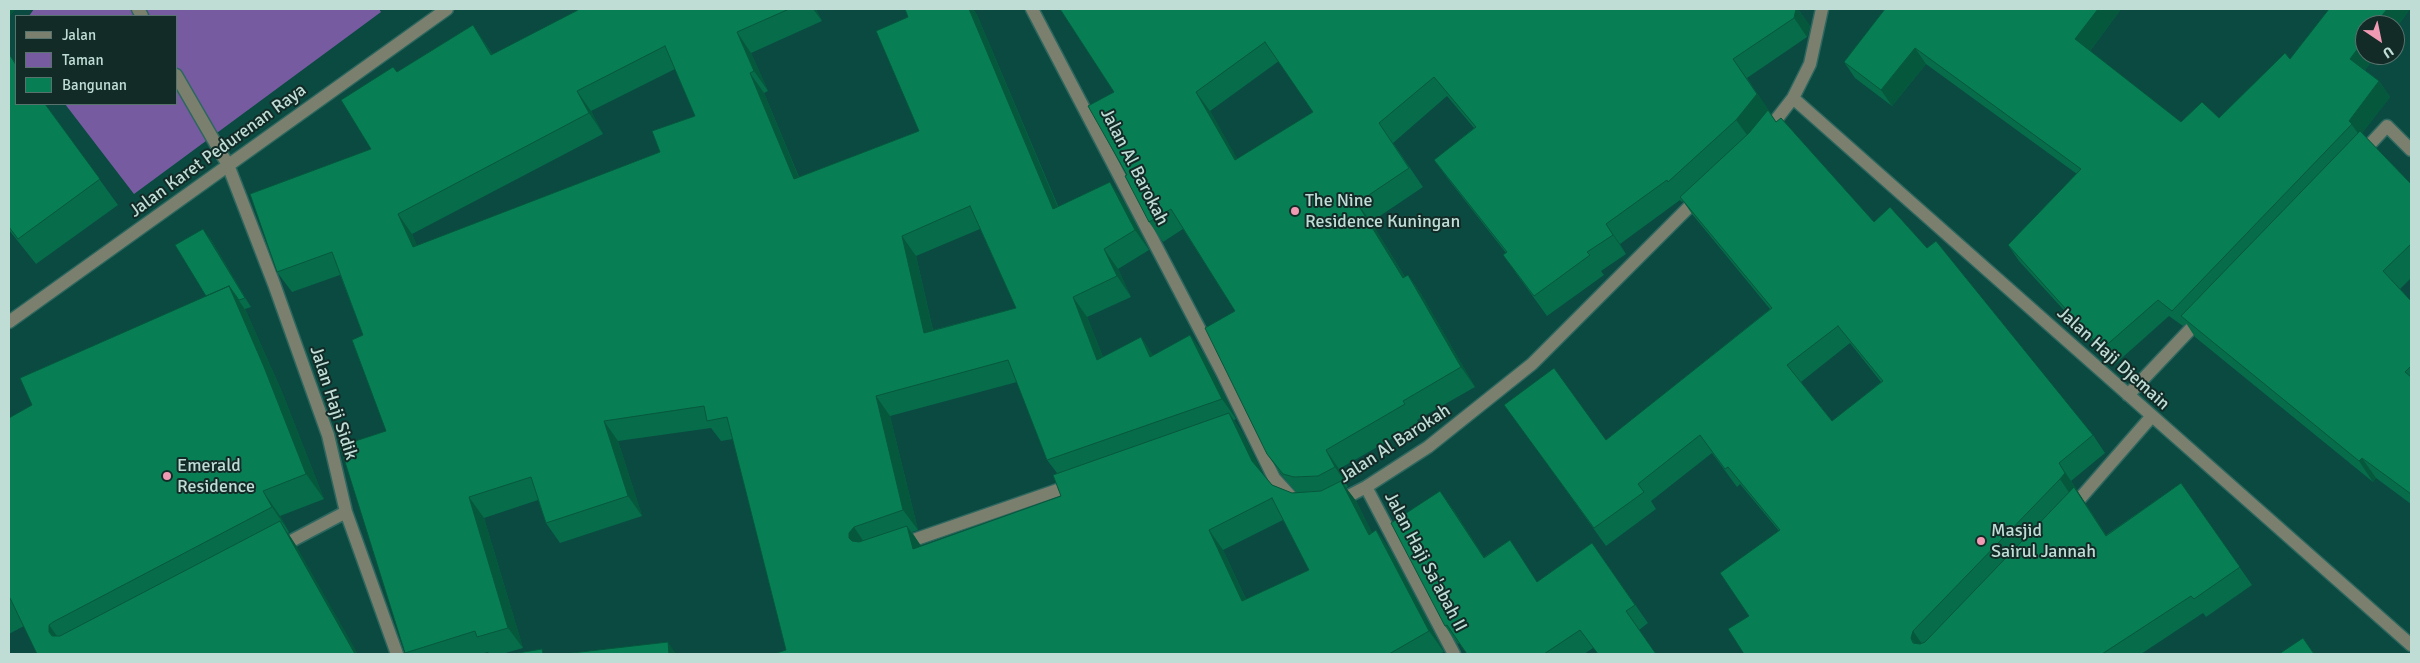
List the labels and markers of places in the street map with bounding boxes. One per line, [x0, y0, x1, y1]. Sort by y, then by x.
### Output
place label: The Nine Residence Kuningan [1305, 190, 1460, 232]
marker: The Nine Residence Kuningan [1289, 205, 1301, 217]
place label: Emerald Residence [177, 455, 255, 498]
marker: Emerald Residence [161, 470, 173, 482]
place label: Masjid Sairul Jannah [1991, 520, 2096, 562]
marker: Masjid Sairul Jannah [1975, 535, 1987, 547]

